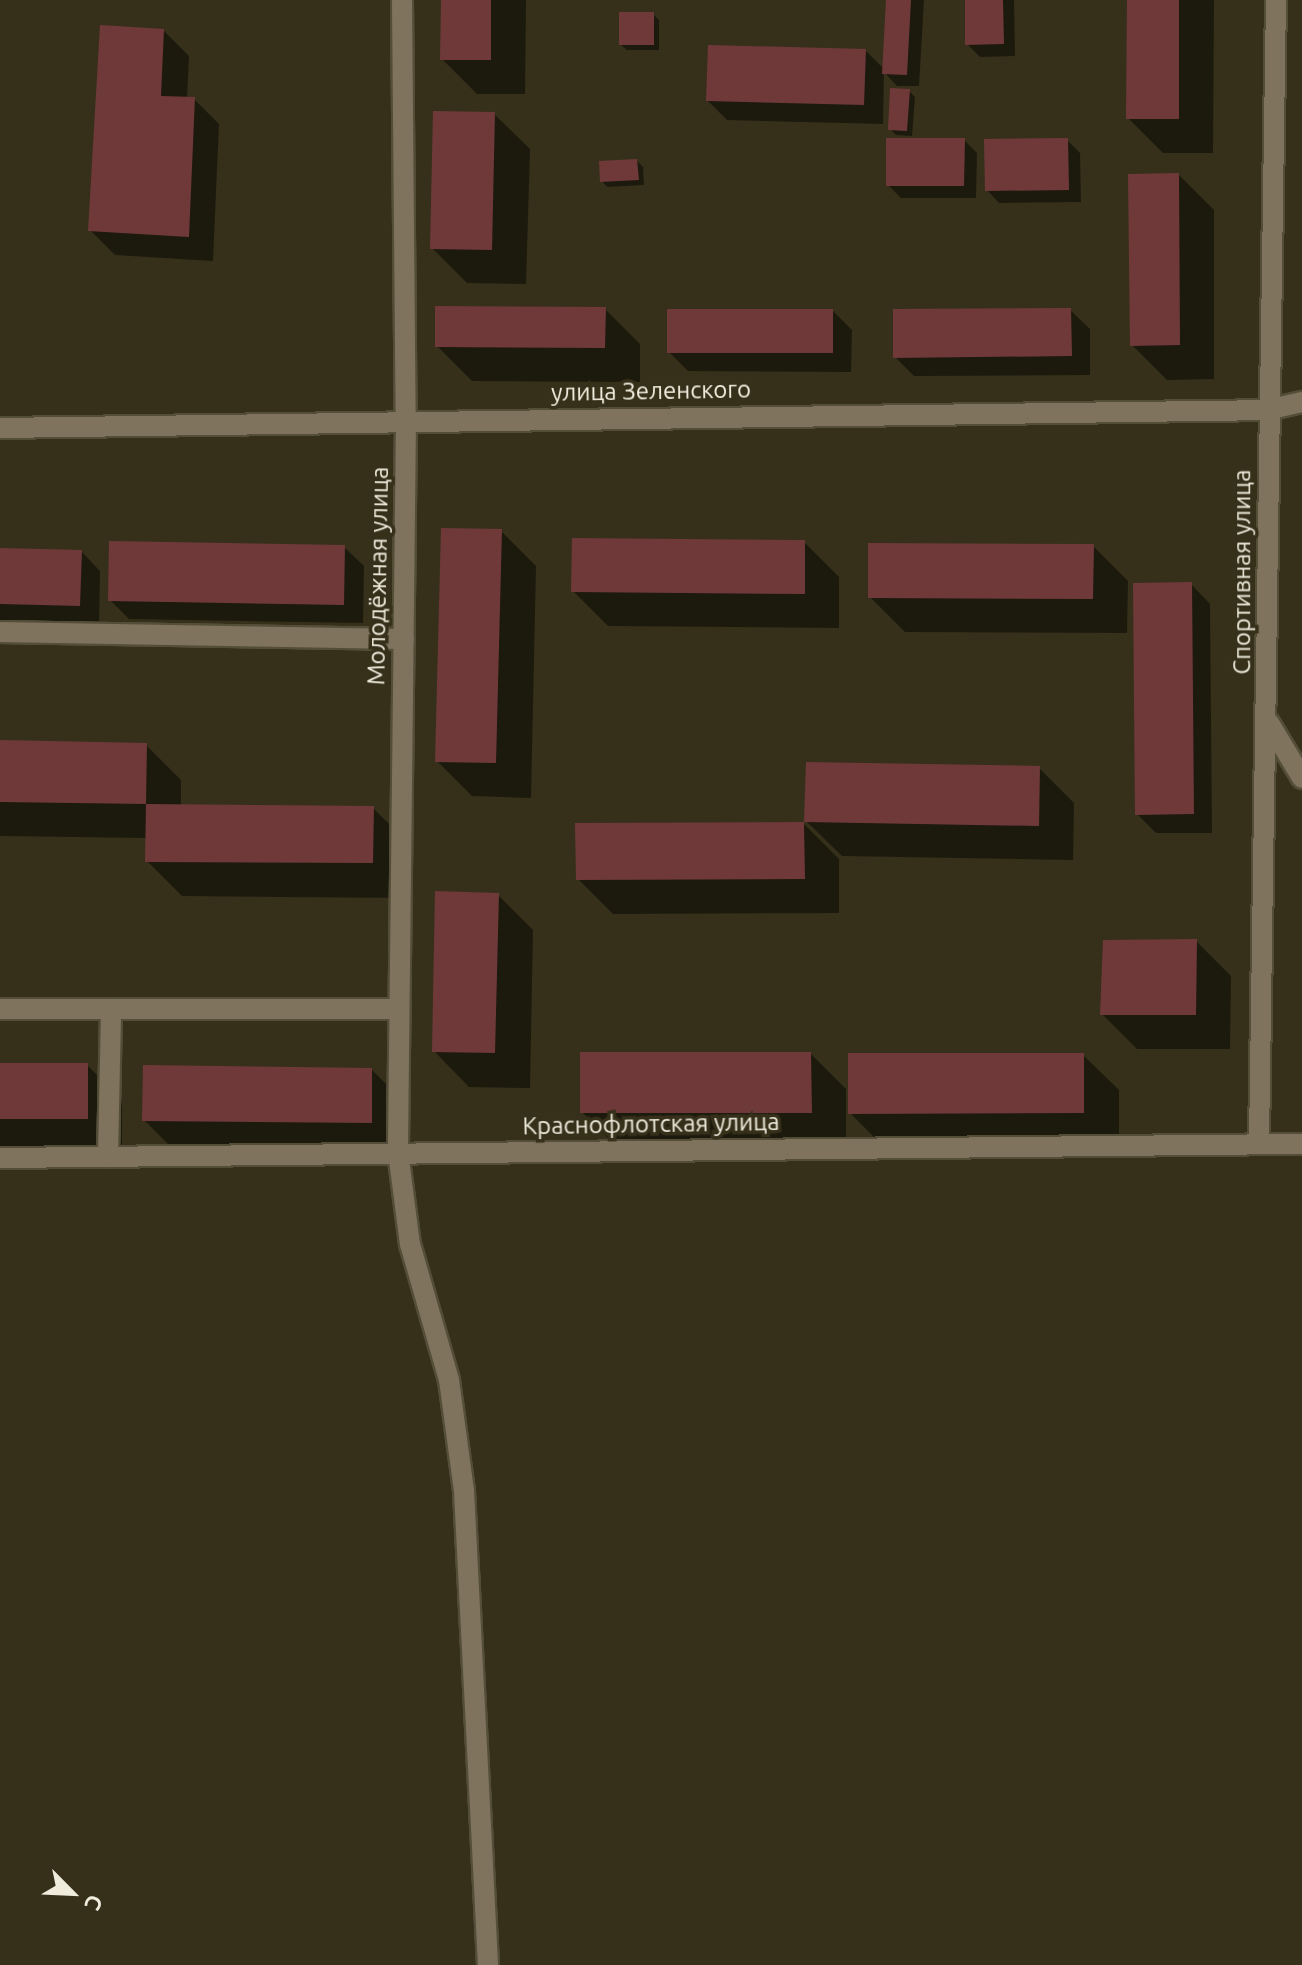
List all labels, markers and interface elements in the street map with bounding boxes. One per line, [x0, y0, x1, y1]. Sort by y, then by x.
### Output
street label: улица Зеленского [551, 375, 751, 407]
street label: Молодёжная улица [362, 467, 394, 685]
street label: Спортивная улица [1228, 469, 1256, 675]
street label: Краснофлотская улица [522, 1107, 780, 1141]
north arrow [32, 1853, 112, 1933]
text: С [80, 1891, 109, 1914]

